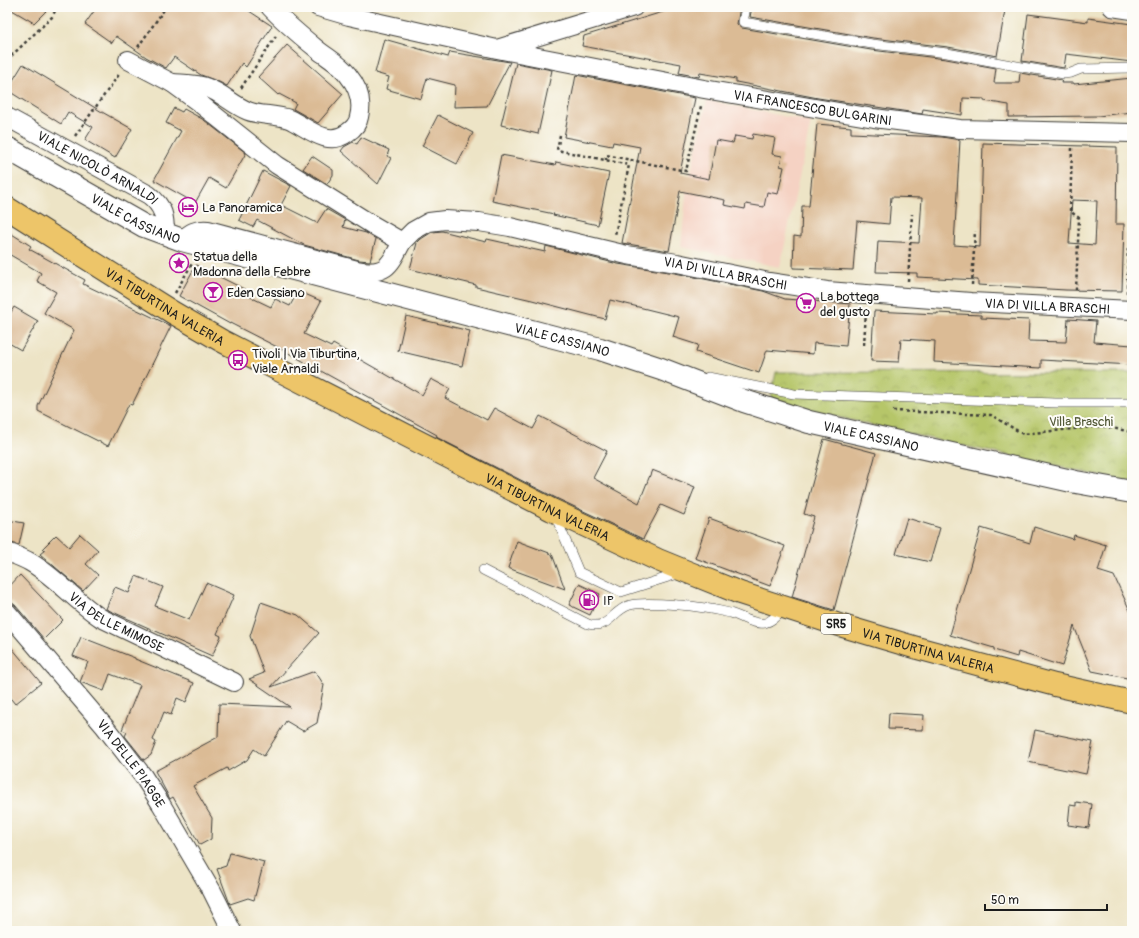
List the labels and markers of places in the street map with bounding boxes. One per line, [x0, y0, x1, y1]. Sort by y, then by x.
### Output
hotel icon: La Panoramica [177, 196, 199, 218]
place label: La Panoramica [202, 200, 282, 216]
place label: Statua della Madonna della Febbre [193, 249, 311, 280]
place icon: Statua della Madonna della Febbre [168, 252, 190, 274]
bar icon: Eden Cassiano [202, 281, 224, 303]
place label: Eden Cassiano [227, 285, 305, 301]
place label: La bottega del gusto [820, 289, 879, 320]
supermarket icon: La bottega del gusto [795, 292, 817, 314]
place label: Tivoli | Via Tiburtina, Viale Arnaldi [252, 346, 360, 377]
bus stop icon: Tivoli | Via Tiburtina, Viale Arnaldi [227, 349, 249, 371]
fuel station icon: IP [578, 589, 600, 611]
place label: IP [603, 593, 614, 609]

